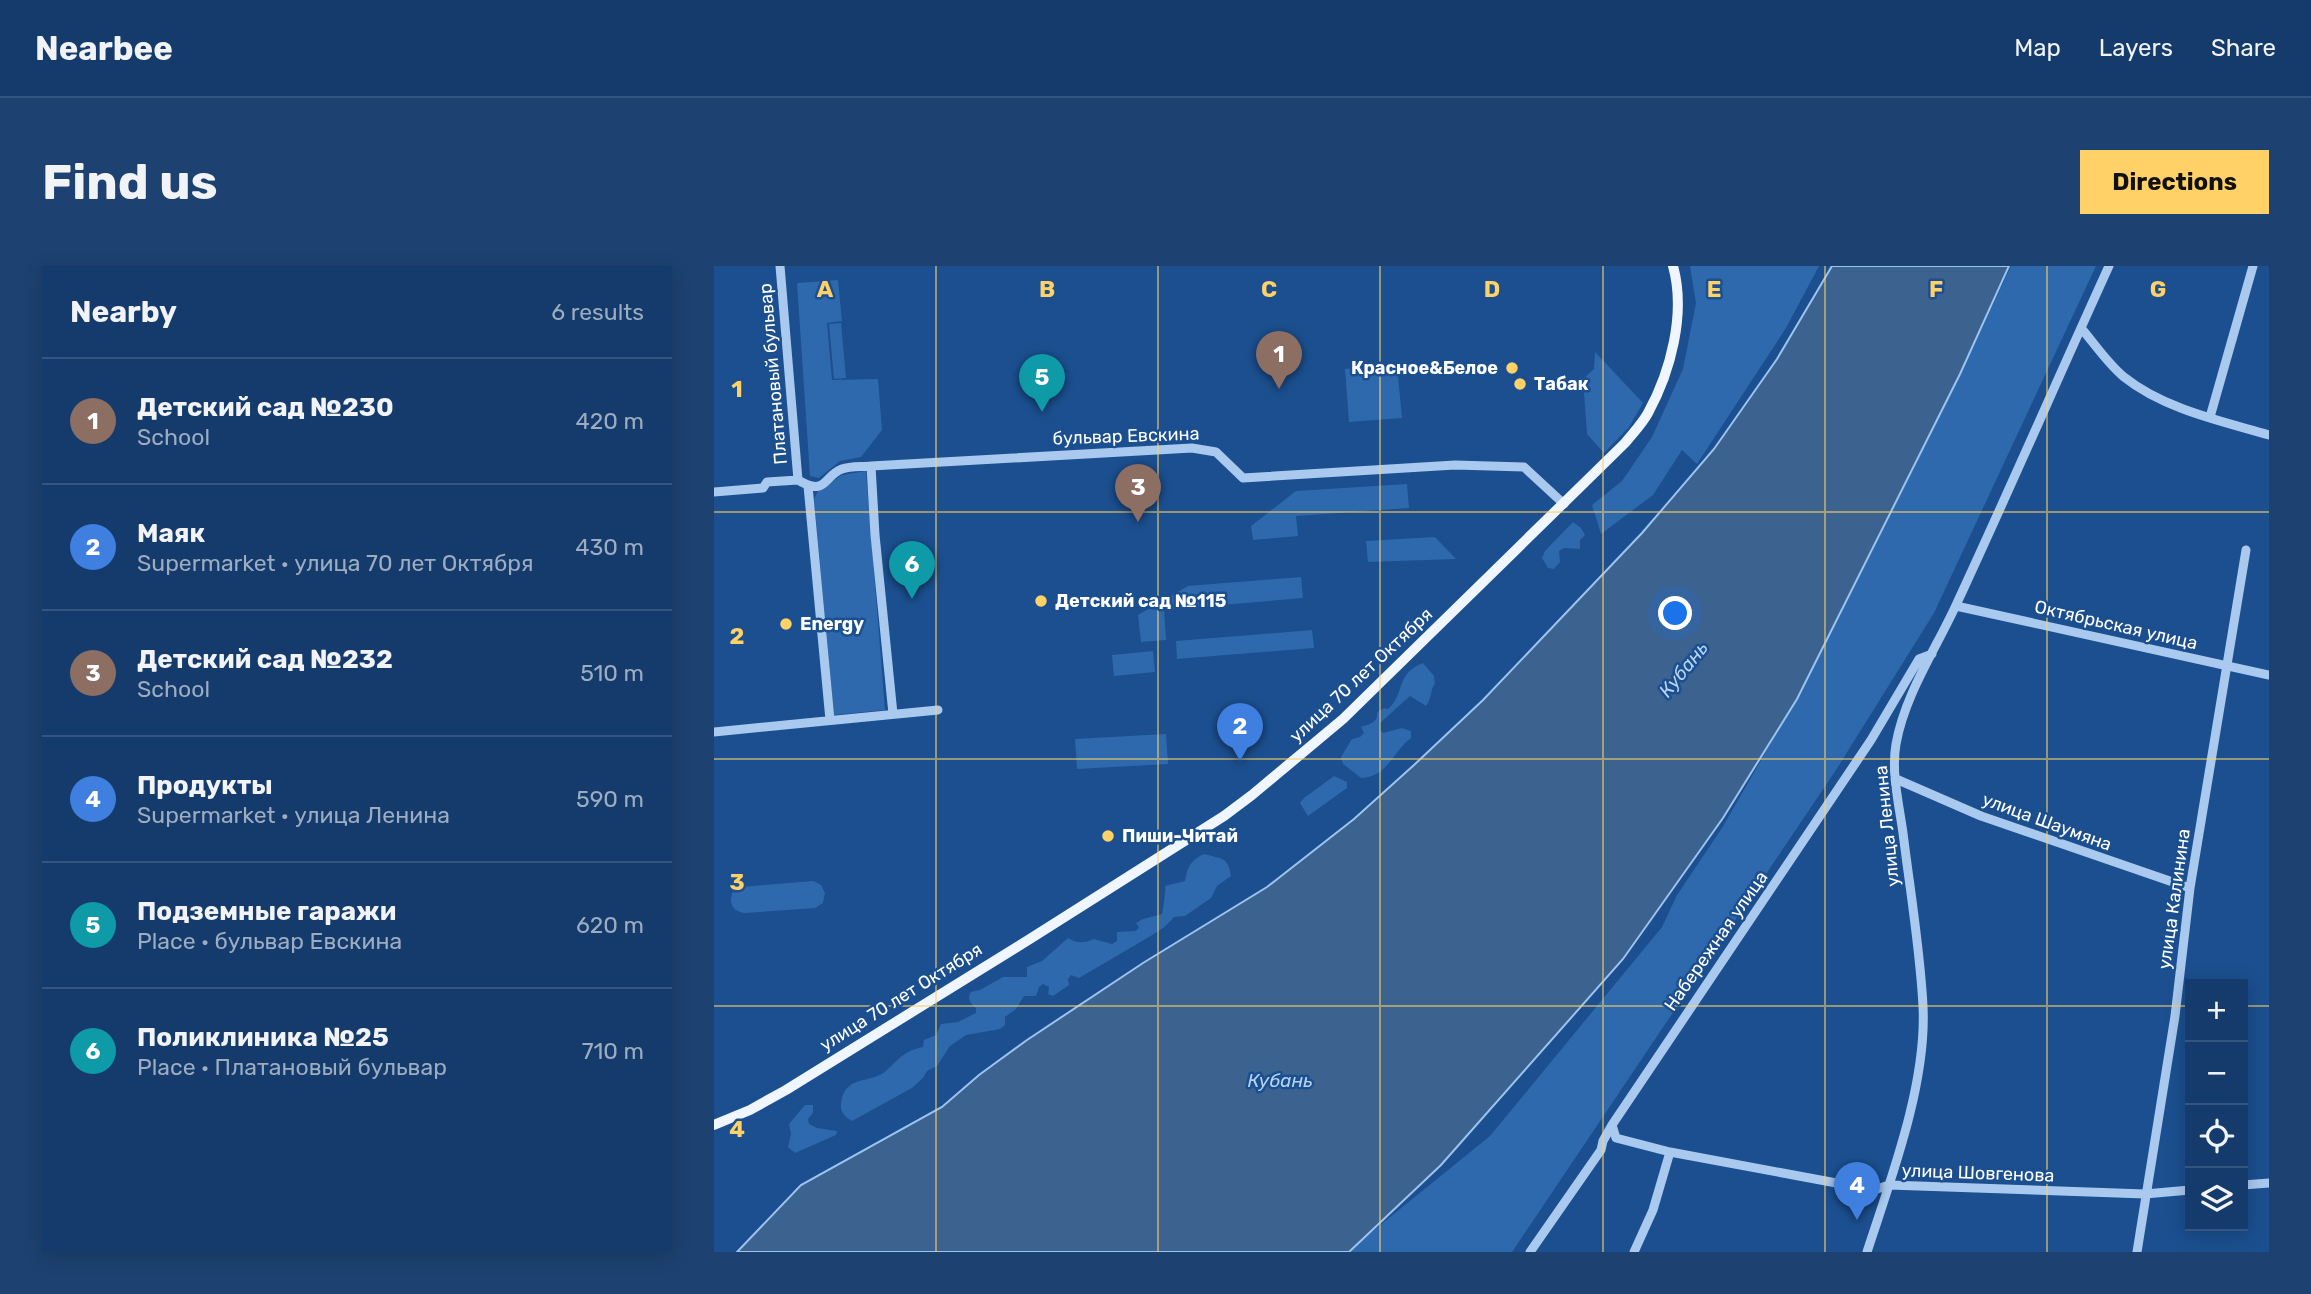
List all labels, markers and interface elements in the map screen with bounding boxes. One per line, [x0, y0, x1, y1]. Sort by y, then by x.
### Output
text: Nearbee [35, 29, 173, 68]
text: Map [2014, 34, 2061, 62]
text: Layers [2099, 34, 2173, 62]
text: Share [2211, 34, 2276, 62]
button: Directions [2080, 150, 2269, 214]
text: Find us [42, 153, 218, 211]
text: A [817, 275, 834, 303]
text: B [1039, 275, 1055, 303]
text: C [1261, 275, 1277, 303]
text: D [1484, 275, 1500, 303]
text: E [1707, 275, 1721, 303]
text: F [1929, 275, 1943, 303]
text: G [2150, 275, 2166, 303]
street label: Платановый бульвар [754, 282, 792, 466]
text: Nearby [70, 294, 177, 330]
text: 6 results [551, 298, 644, 326]
pin: 1 [1256, 331, 1302, 389]
pin: 5 [1019, 354, 1065, 412]
place label: Красное&Белое [1351, 357, 1498, 379]
marker: Красное&Белое [1504, 360, 1520, 376]
place label: Табак [1534, 373, 1589, 395]
text: 1 [731, 375, 743, 403]
marker: Табак [1512, 376, 1528, 392]
text: Детский сад №230 [137, 392, 394, 423]
text: 1 [87, 407, 99, 435]
text: 420 m [576, 407, 644, 435]
street label: бульвар Евскина [1052, 422, 1200, 450]
text: School [137, 423, 210, 451]
pin: 3 [1115, 464, 1161, 522]
text: Маяк [137, 518, 205, 549]
text: 2 [86, 533, 100, 561]
text: 430 m [575, 533, 644, 561]
pin: 6 [889, 541, 935, 599]
text: Supermarket · улица 70 лет Октября [137, 549, 534, 577]
place label: Детский сад №115 [1055, 590, 1226, 612]
marker: Детский сад №115 [1033, 593, 1049, 609]
your location [1658, 596, 1692, 630]
street label: Октябрьская улица [2032, 596, 2200, 654]
street label: улица 70 лет Октября [1285, 603, 1437, 747]
place label: Energy [800, 613, 864, 635]
marker: Energy [778, 616, 794, 632]
text: 2 [730, 622, 744, 650]
water label: Кубань [1654, 637, 1713, 702]
text: Детский сад №232 [137, 644, 393, 675]
text: 3 [85, 659, 101, 687]
text: 510 m [580, 659, 644, 687]
text: School [137, 675, 210, 703]
pin: 2 [1217, 703, 1263, 761]
street label: улица Ленина [1870, 764, 1904, 888]
text: Продукты [137, 770, 273, 801]
text: 4 [85, 785, 101, 813]
text: 590 m [576, 785, 644, 813]
street label: улица Шаумяна [1979, 788, 2115, 856]
text: Supermarket · улица Ленина [137, 801, 450, 829]
place label: Пиши-Читай [1122, 825, 1238, 847]
street label: улица Калинина [2153, 827, 2195, 971]
marker: Пиши-Читай [1100, 828, 1116, 844]
street label: Набережная улица [1660, 867, 1772, 1015]
text: 3 [729, 868, 745, 896]
text: Подземные гаражи [137, 896, 396, 927]
text: 5 [86, 911, 100, 939]
text: 620 m [576, 911, 644, 939]
text: Place · бульвар Евскина [137, 927, 402, 955]
street label: улица 70 лет Октября [816, 938, 986, 1056]
map controls [2185, 979, 2248, 1231]
button: + [2185, 979, 2248, 1042]
text: Поликлиника №25 [137, 1022, 389, 1053]
text: 6 [86, 1037, 100, 1065]
text: 710 m [582, 1037, 644, 1065]
button: − [2185, 1042, 2248, 1105]
text: Place · Платановый бульвар [137, 1053, 447, 1081]
water label: Кубань [1247, 1069, 1313, 1092]
button: locate [2185, 1105, 2248, 1168]
text: 4 [729, 1115, 745, 1143]
street label: улица Шовгенова [1901, 1159, 2055, 1187]
pin: 4 [1834, 1162, 1880, 1220]
button: layers [2185, 1168, 2248, 1231]

